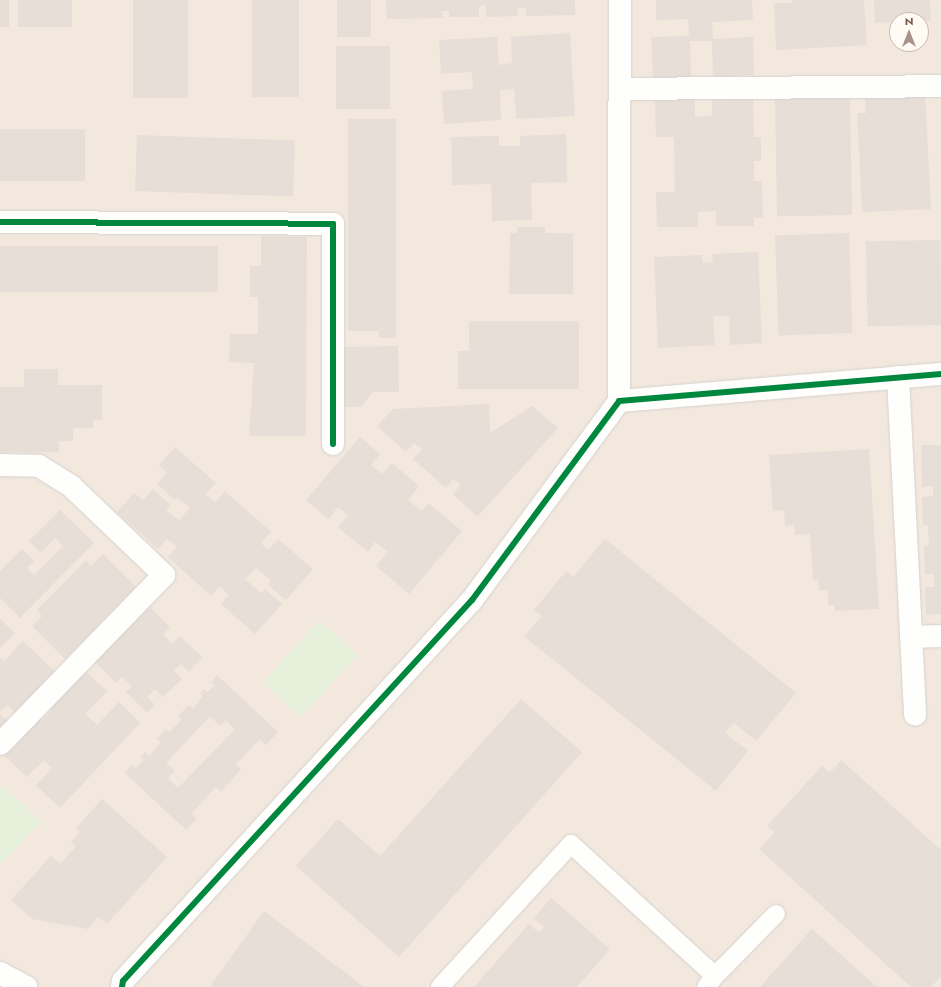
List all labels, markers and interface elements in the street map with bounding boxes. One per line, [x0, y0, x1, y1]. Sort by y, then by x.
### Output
north arrow [889, 12, 929, 52]
text: N [905, 13, 913, 29]

